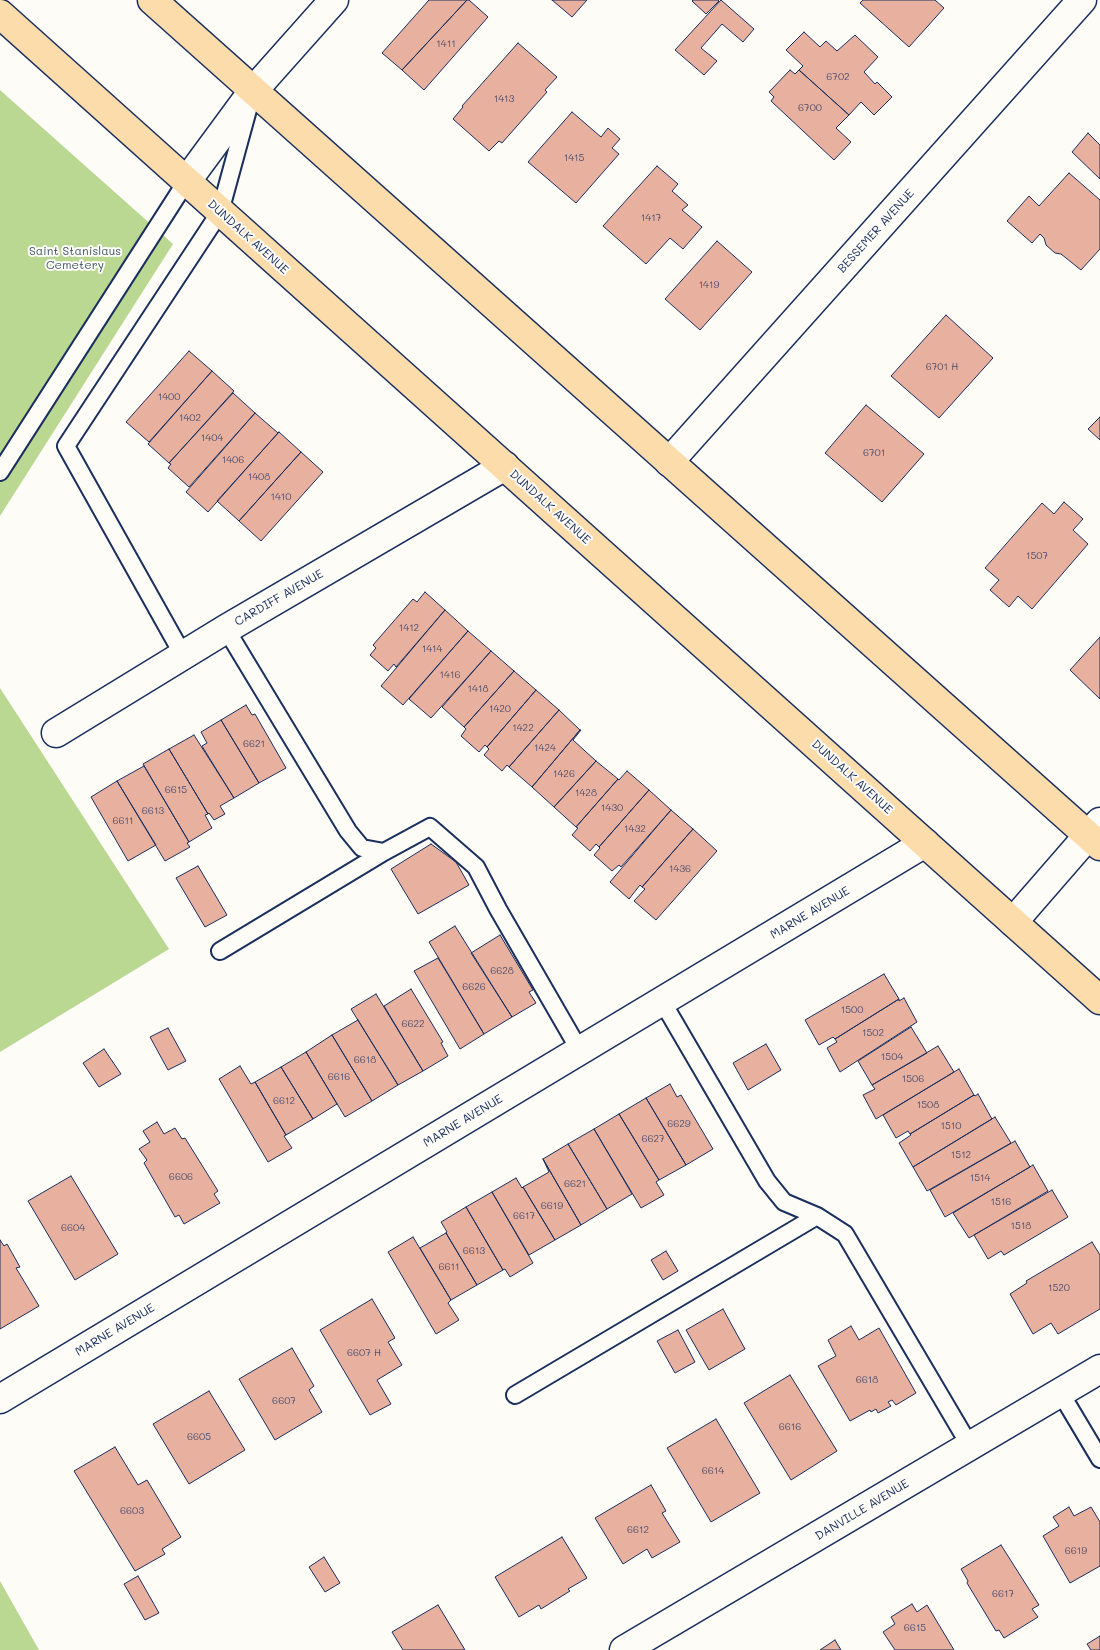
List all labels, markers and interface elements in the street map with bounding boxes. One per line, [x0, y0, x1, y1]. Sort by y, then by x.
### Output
house number: 1411 [436, 38, 456, 50]
house number: 6702 [826, 71, 850, 83]
house number: 1413 [494, 93, 514, 105]
house number: 6700 [798, 102, 822, 114]
house number: 1415 [564, 152, 584, 164]
street label: BESSEMER AVENUE [835, 186, 917, 276]
street label: DUNDALK AVENUE [205, 197, 291, 277]
house number: 1417 [641, 212, 661, 224]
park label: Saint Stanislaus Cemetery [29, 244, 121, 272]
house number: 1419 [699, 279, 719, 291]
house number: 6701 H [926, 361, 958, 373]
house number: 1400 [158, 391, 180, 403]
house number: 1402 [179, 412, 201, 424]
house number: 1404 [201, 432, 223, 444]
house number: 6701 [863, 447, 885, 459]
house number: 1406 [222, 454, 244, 466]
street label: DUNDALK AVENUE [507, 467, 593, 547]
house number: 1408 [248, 471, 270, 483]
house number: 1410 [271, 491, 291, 503]
house number: 1507 [1026, 550, 1048, 562]
street label: CARDIFF AVENUE [232, 567, 326, 629]
house number: 1412 [399, 622, 419, 634]
house number: 1414 [422, 643, 442, 655]
house number: 1416 [440, 669, 460, 681]
house number: 1418 [468, 683, 488, 695]
house number: 1420 [489, 703, 511, 715]
house number: 1422 [512, 722, 534, 734]
street label: DUNDALK AVENUE [809, 737, 895, 817]
house number: 6621 [243, 738, 265, 750]
house number: 1424 [534, 742, 556, 754]
house number: 1426 [553, 768, 575, 780]
house number: 6615 [165, 784, 187, 796]
house number: 1428 [575, 787, 597, 799]
house number: 1430 [601, 802, 623, 814]
house number: 6613 [142, 805, 164, 817]
house number: 6611 [112, 815, 134, 827]
house number: 1432 [624, 823, 646, 835]
house number: 1436 [669, 863, 691, 875]
street label: MARNE AVENUE [768, 884, 852, 942]
house number: 6628 [490, 965, 514, 977]
house number: 6626 [462, 981, 486, 993]
house number: 1500 [841, 1004, 863, 1016]
house number: 6622 [401, 1018, 425, 1030]
house number: 1502 [862, 1027, 884, 1039]
house number: 1504 [881, 1051, 903, 1063]
house number: 6618 [354, 1054, 376, 1066]
house number: 6616 [328, 1071, 350, 1083]
house number: 1506 [902, 1073, 924, 1085]
street label: MARNE AVENUE [421, 1092, 505, 1150]
house number: 6612 [273, 1095, 295, 1107]
house number: 1508 [917, 1099, 939, 1111]
house number: 6629 [667, 1118, 691, 1130]
house number: 1510 [941, 1120, 961, 1132]
house number: 6627 [641, 1133, 665, 1145]
house number: 1512 [951, 1149, 971, 1161]
house number: 6606 [169, 1171, 193, 1183]
house number: 1514 [970, 1172, 990, 1184]
house number: 6621 [564, 1178, 586, 1190]
house number: 1516 [991, 1196, 1011, 1208]
house number: 6619 [541, 1200, 563, 1212]
house number: 6617 [513, 1210, 535, 1222]
house number: 1518 [1011, 1220, 1031, 1232]
house number: 6604 [61, 1222, 85, 1234]
house number: 6613 [463, 1245, 485, 1257]
house number: 6611 [438, 1261, 460, 1273]
house number: 1520 [1048, 1282, 1070, 1294]
street label: MARNE AVENUE [73, 1301, 157, 1359]
house number: 6607 H [347, 1347, 381, 1359]
house number: 6618 [856, 1374, 878, 1386]
house number: 6607 [272, 1395, 296, 1407]
house number: 6616 [779, 1421, 801, 1433]
house number: 6605 [187, 1431, 211, 1443]
house number: 6614 [702, 1465, 724, 1477]
street label: DANVILLE AVENUE [813, 1476, 911, 1544]
house number: 6603 [120, 1505, 144, 1517]
house number: 6612 [627, 1524, 649, 1536]
house number: 6619 [1065, 1545, 1087, 1557]
house number: 6617 [992, 1588, 1014, 1600]
house number: 6615 [904, 1622, 926, 1634]

